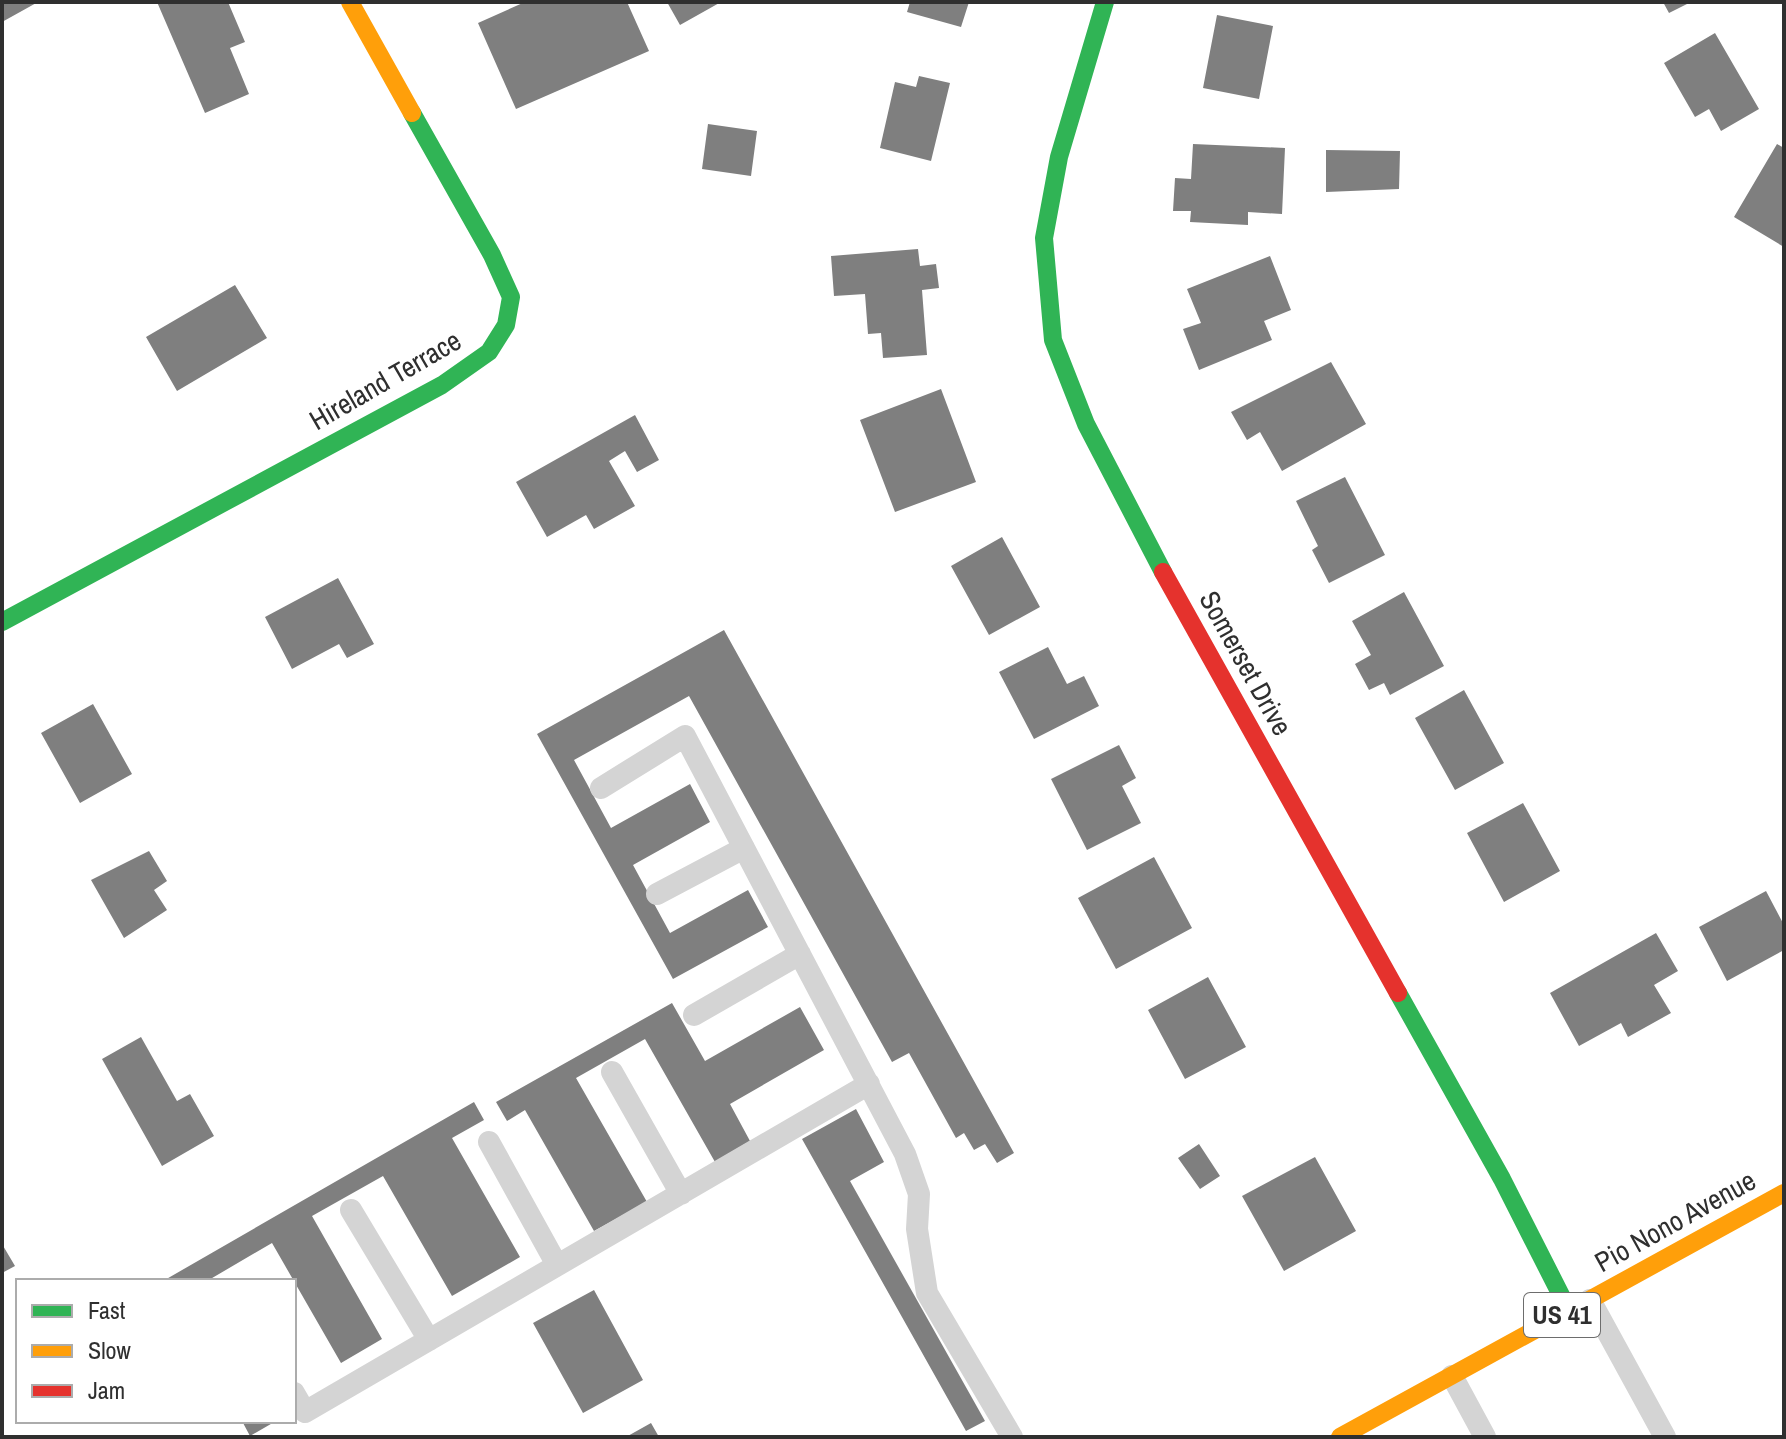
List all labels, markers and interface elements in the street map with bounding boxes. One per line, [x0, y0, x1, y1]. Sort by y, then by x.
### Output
street label: Hireland Terrace [302, 321, 468, 439]
street label: Somerset Drive [1191, 584, 1301, 742]
street label: Pio Nono Avenue [1588, 1161, 1762, 1281]
legend [16, 1279, 296, 1423]
road number: US 41 [1524, 1293, 1600, 1337]
text: Fast [88, 1294, 126, 1326]
text: Slow [88, 1334, 131, 1366]
text: Jam [88, 1374, 125, 1406]

